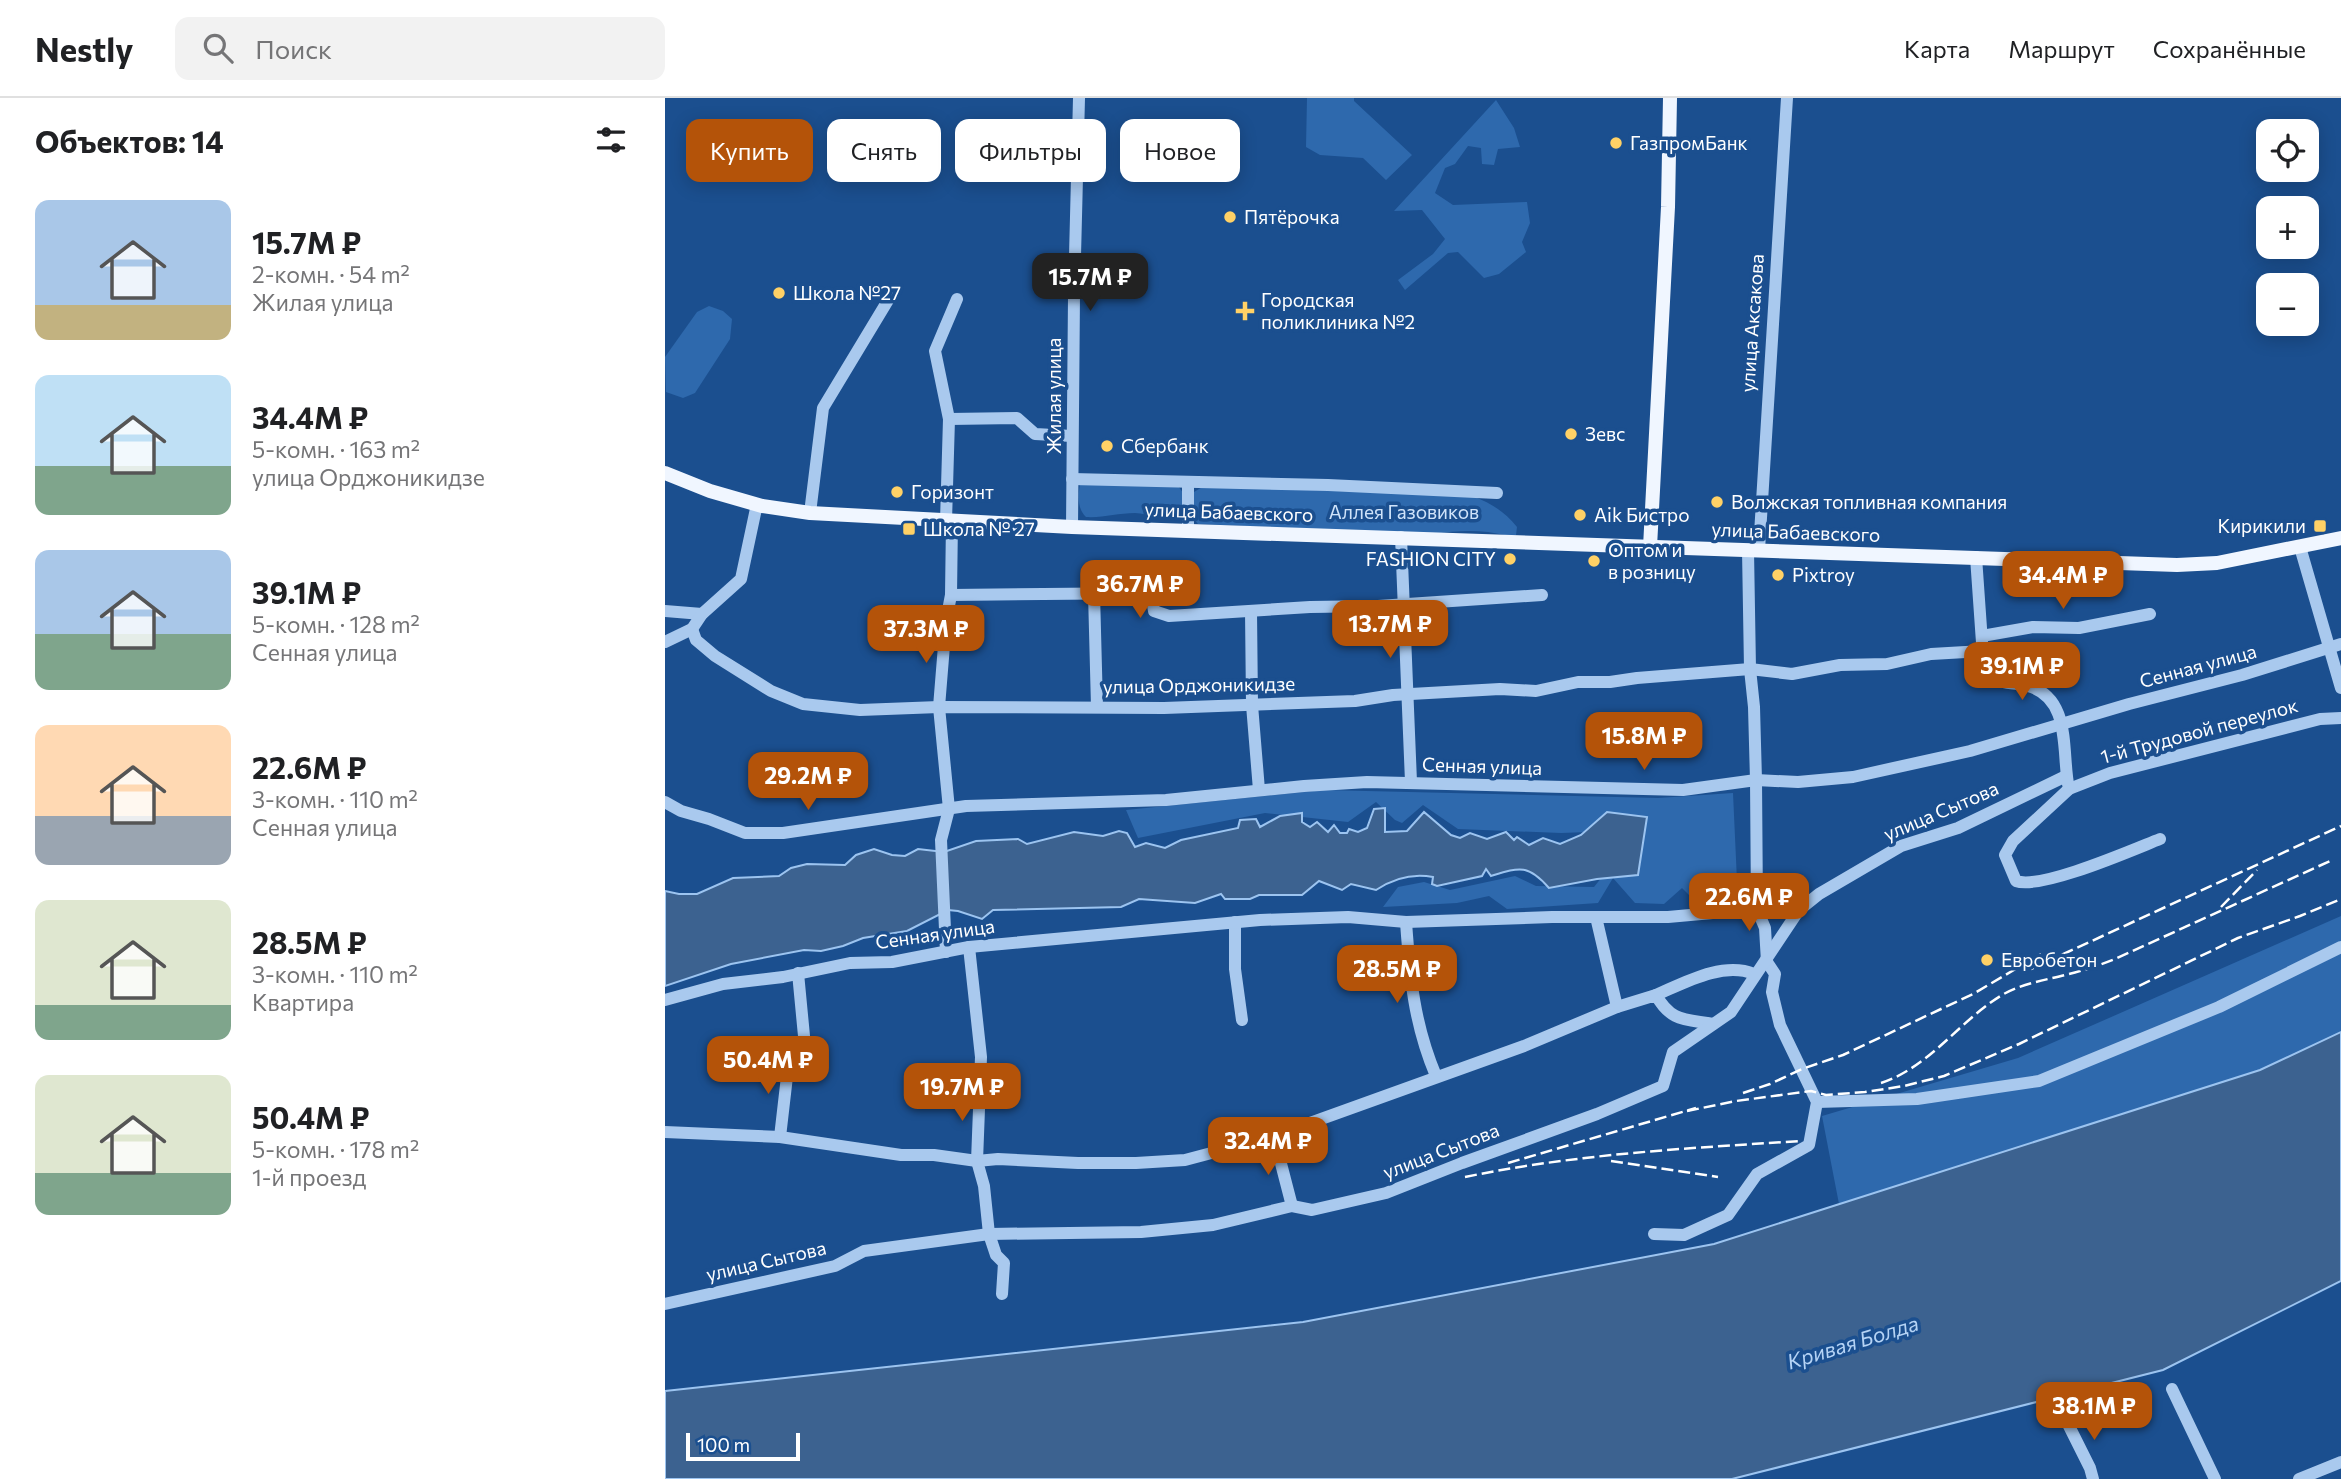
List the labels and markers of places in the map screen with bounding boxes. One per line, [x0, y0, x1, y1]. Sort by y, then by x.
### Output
place label: ГазпромБанк [1630, 131, 1748, 154]
marker: ГазпромБанк [1608, 135, 1624, 151]
place label: Пятёрочка [1244, 205, 1340, 228]
marker: Пятёрочка [1222, 209, 1238, 225]
pin: 15.7M ₽ [1025, 254, 1155, 313]
place label: Школа №27 [793, 281, 901, 304]
marker: Школа №27 [771, 285, 787, 301]
place label: Городская поликлиника №2 [1261, 288, 1415, 333]
marker: Городская поликлиника №2 [1235, 301, 1255, 321]
place label: Зевс [1585, 422, 1625, 445]
marker: Зевс [1563, 426, 1579, 442]
place label: Сбербанк [1121, 434, 1209, 457]
marker: Сбербанк [1099, 438, 1115, 454]
place label: Горизонт [911, 480, 994, 503]
marker: Горизонт [889, 484, 905, 500]
place label: Волжская топливная компания [1731, 490, 2007, 513]
marker: Волжская топливная компания [1709, 494, 1725, 510]
place label: Aik Бистро [1594, 503, 1690, 526]
marker: Aik Бистро [1572, 507, 1588, 523]
place label: Кирикили [2217, 514, 2306, 537]
place label: Школа № 27 [923, 517, 1035, 540]
marker: Кирикили [2312, 518, 2328, 534]
marker: Школа № 27 [901, 521, 917, 537]
place label: Оптом и в розницу [1608, 538, 1696, 583]
place label: FASHION CITY [1366, 547, 1496, 570]
marker: FASHION CITY [1502, 551, 1518, 567]
pin: 34.4M ₽ [1998, 552, 2128, 611]
marker: Оптом и в розницу [1586, 553, 1602, 569]
pin: 36.7M ₽ [1075, 560, 1205, 620]
place label: Pixtroy [1792, 563, 1855, 586]
marker: Pixtroy [1770, 567, 1786, 583]
pin: 13.7M ₽ [1325, 601, 1455, 660]
pin: 37.3M ₽ [861, 606, 991, 665]
pin: 39.1M ₽ [1957, 642, 2087, 702]
pin: 15.8M ₽ [1579, 712, 1709, 772]
pin: 29.2M ₽ [743, 752, 873, 812]
pin: 22.6M ₽ [1684, 874, 1814, 933]
pin: 28.5M ₽ [1332, 946, 1462, 1005]
place label: Евробетон [2001, 948, 2097, 971]
marker: Евробетон [1979, 952, 1995, 968]
pin: 50.4M ₽ [703, 1037, 833, 1096]
pin: 19.7M ₽ [897, 1063, 1027, 1123]
pin: 32.4M ₽ [1203, 1118, 1333, 1177]
pin: 38.1M ₽ [2029, 1382, 2159, 1442]

